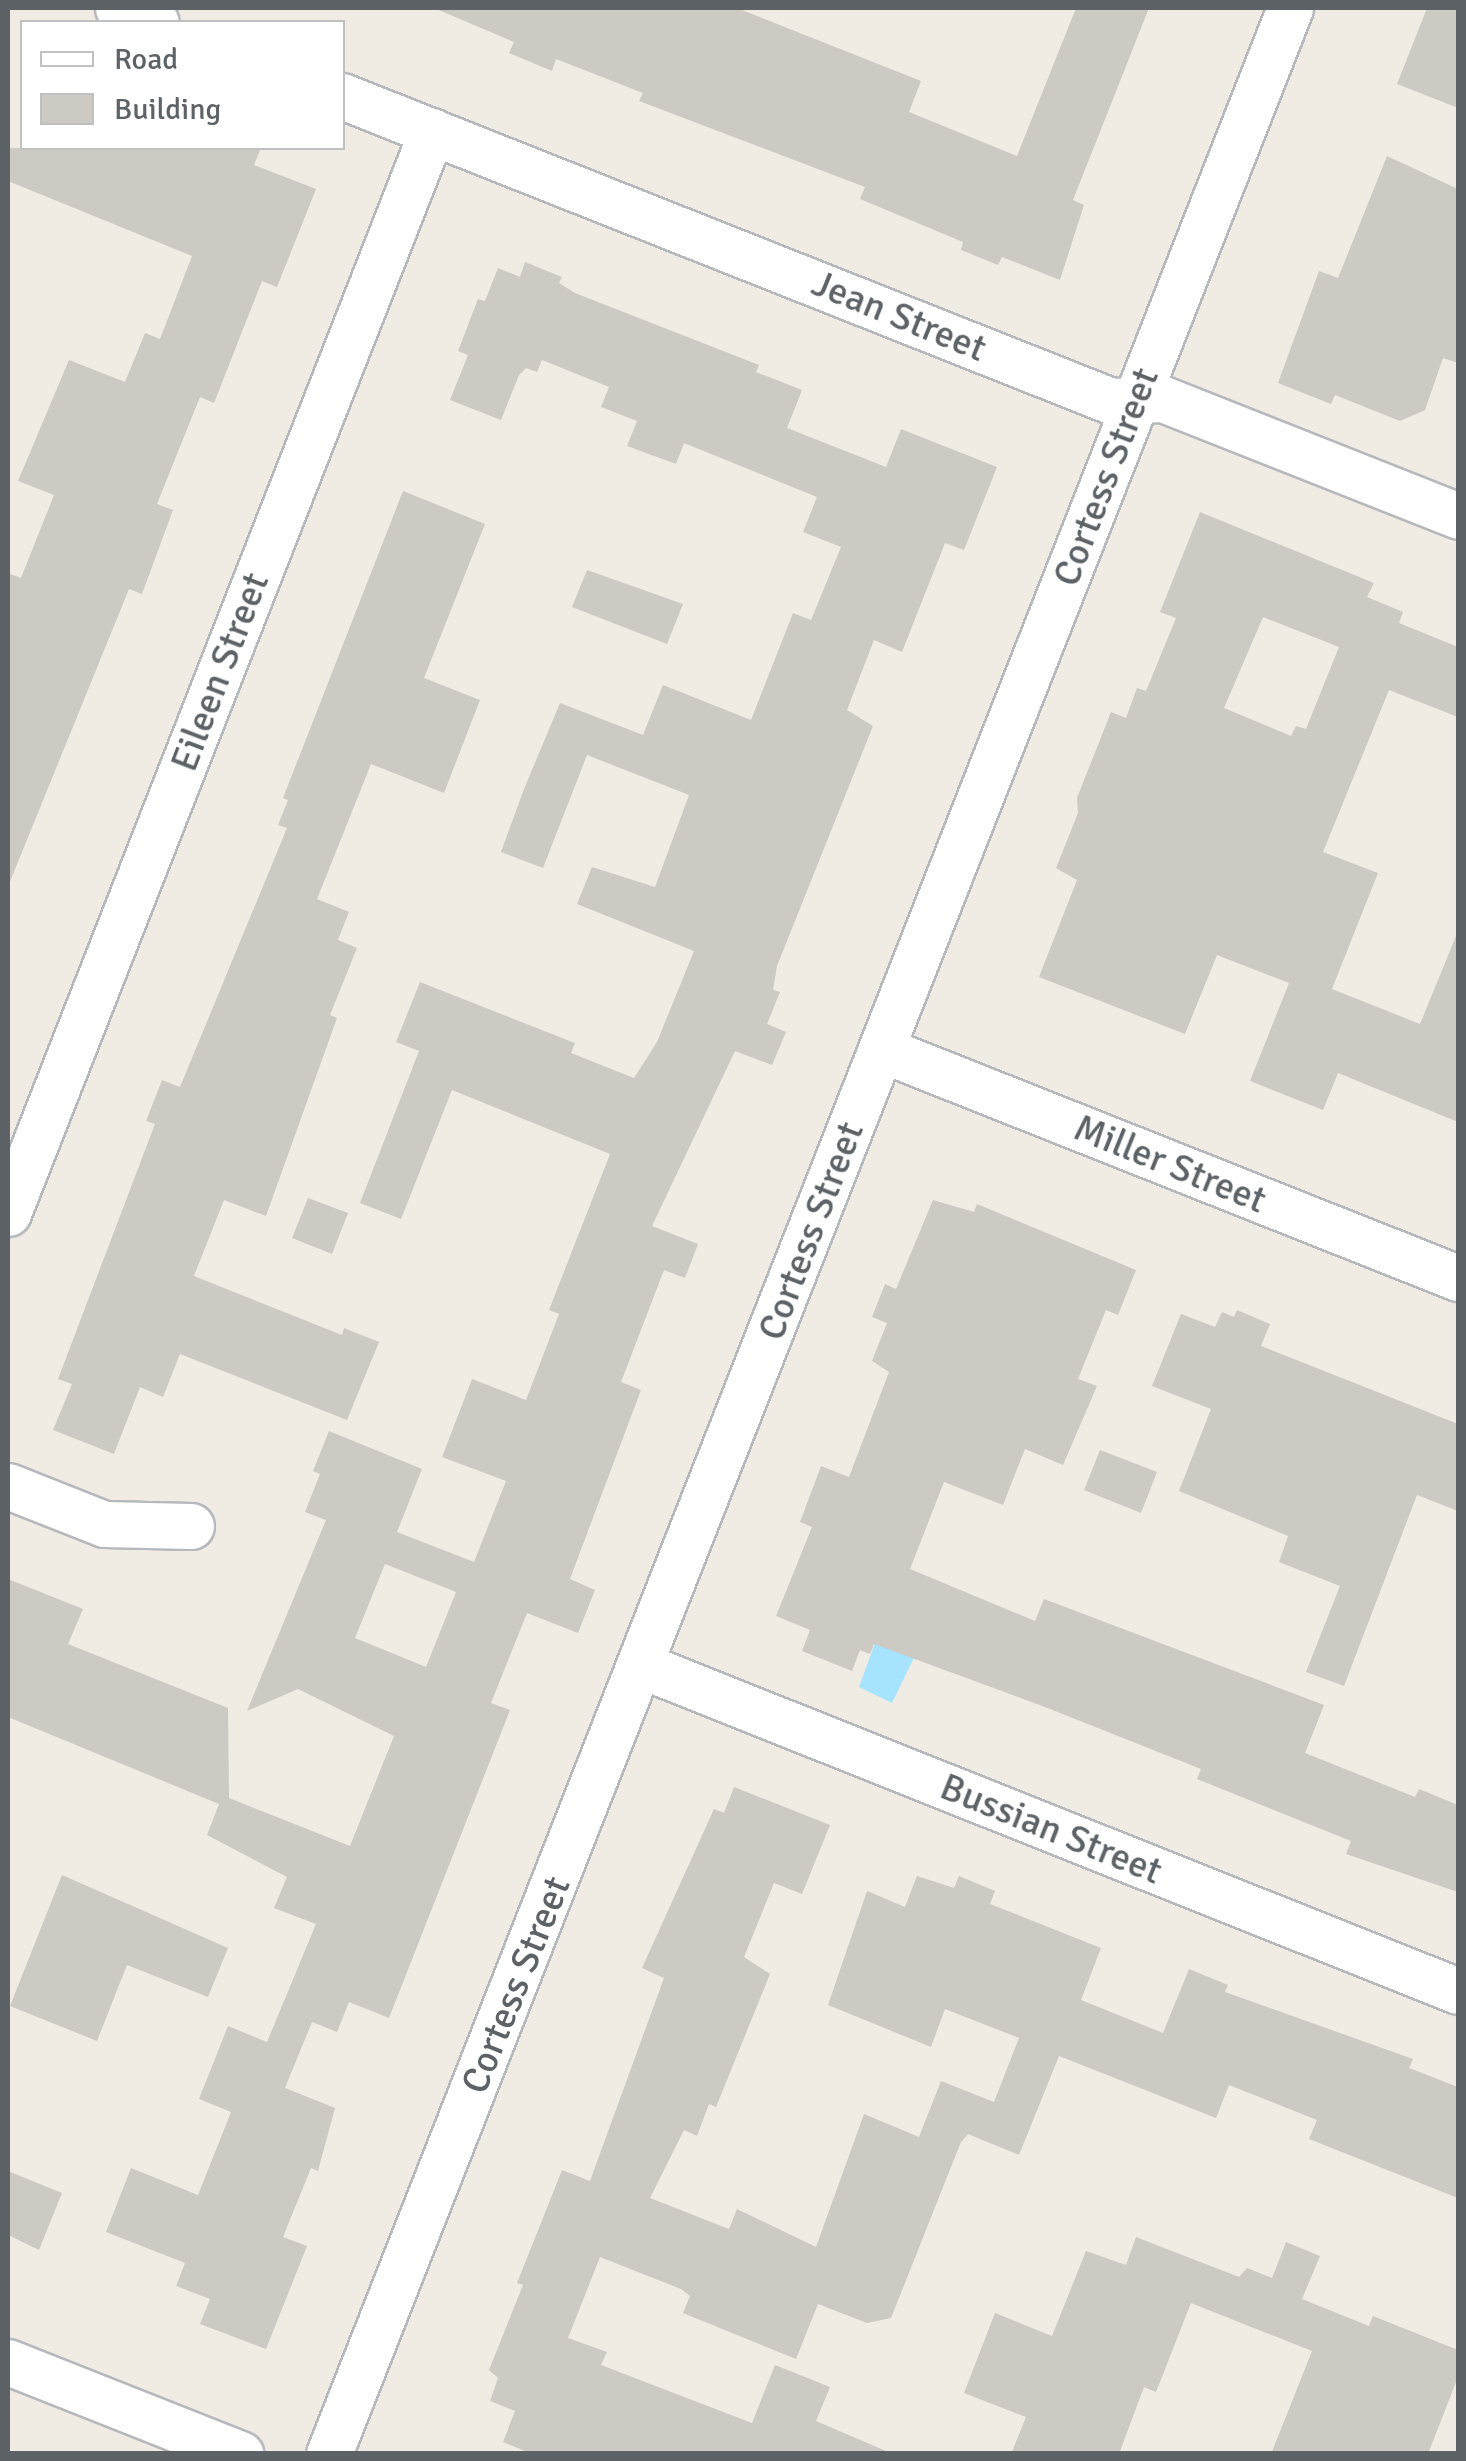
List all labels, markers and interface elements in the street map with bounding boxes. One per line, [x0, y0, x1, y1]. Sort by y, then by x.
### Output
legend [20, 20, 345, 150]
text: Road [114, 41, 178, 78]
text: Building [114, 91, 221, 128]
street label: Jean Street [805, 261, 993, 371]
street label: Cortess Street [1044, 362, 1168, 592]
street label: Eileen Street [161, 566, 279, 778]
street label: Miller Street [1067, 1105, 1273, 1223]
street label: Cortess Street [749, 1116, 873, 1346]
street label: Bussian Street [934, 1764, 1168, 1894]
street label: Cortess Street [452, 1870, 580, 2100]

